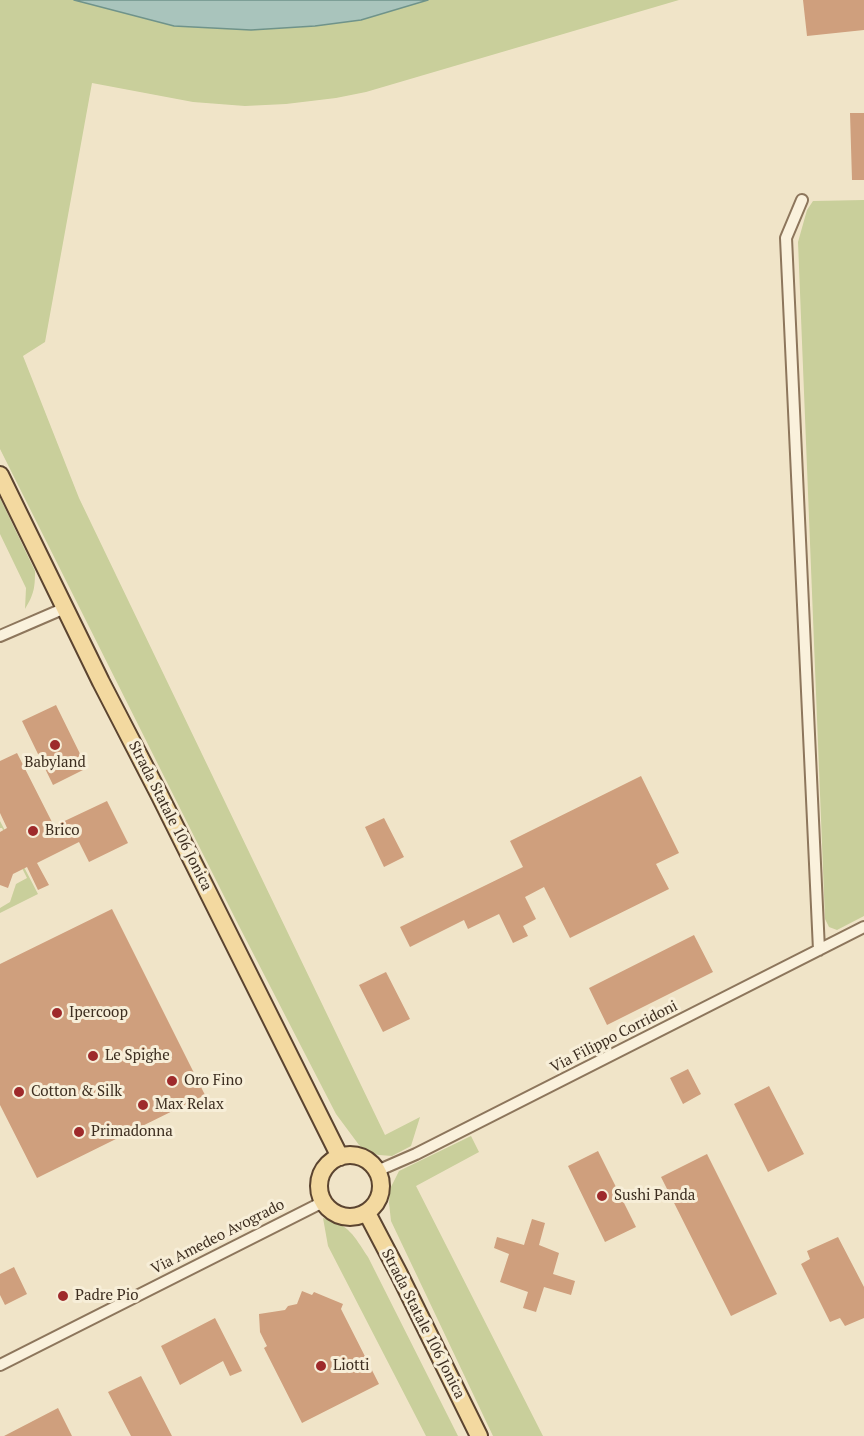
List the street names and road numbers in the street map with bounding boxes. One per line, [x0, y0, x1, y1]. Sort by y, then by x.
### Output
street label: Strada Statale 106 Jonica [124, 738, 216, 894]
street label: Via Filippo Corridoni [547, 997, 681, 1077]
street label: Via Amedeo Avogrado [148, 1196, 288, 1278]
street label: Strada Statale 106 Jonica [377, 1246, 469, 1402]

